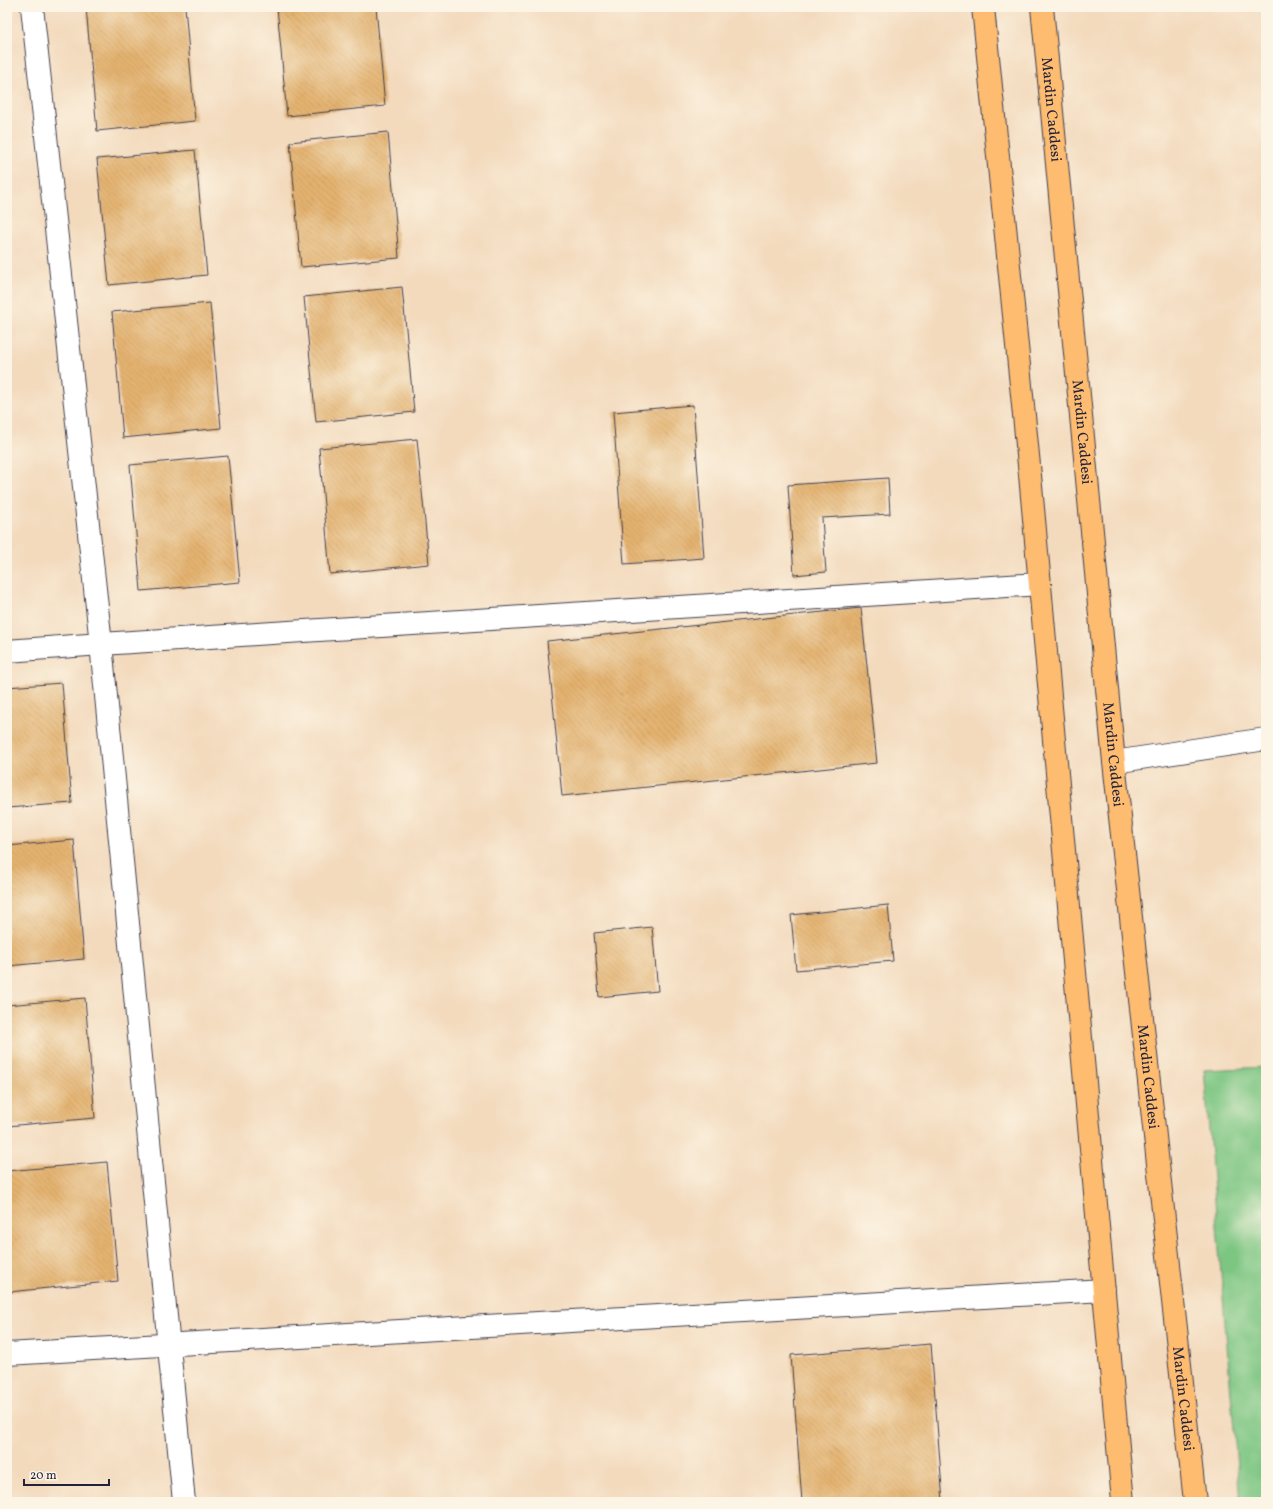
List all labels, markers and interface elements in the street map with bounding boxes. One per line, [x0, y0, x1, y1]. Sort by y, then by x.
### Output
street label: Mardin Caddesi [1035, 56, 1066, 163]
street label: Mardin Caddesi [1066, 379, 1096, 485]
street label: Mardin Caddesi [1096, 701, 1128, 808]
street label: Mardin Caddesi [1131, 1024, 1163, 1130]
street label: Mardin Caddesi [1166, 1346, 1198, 1452]
scale bar [24, 1461, 109, 1487]
text: 20 m [30, 1468, 57, 1484]

